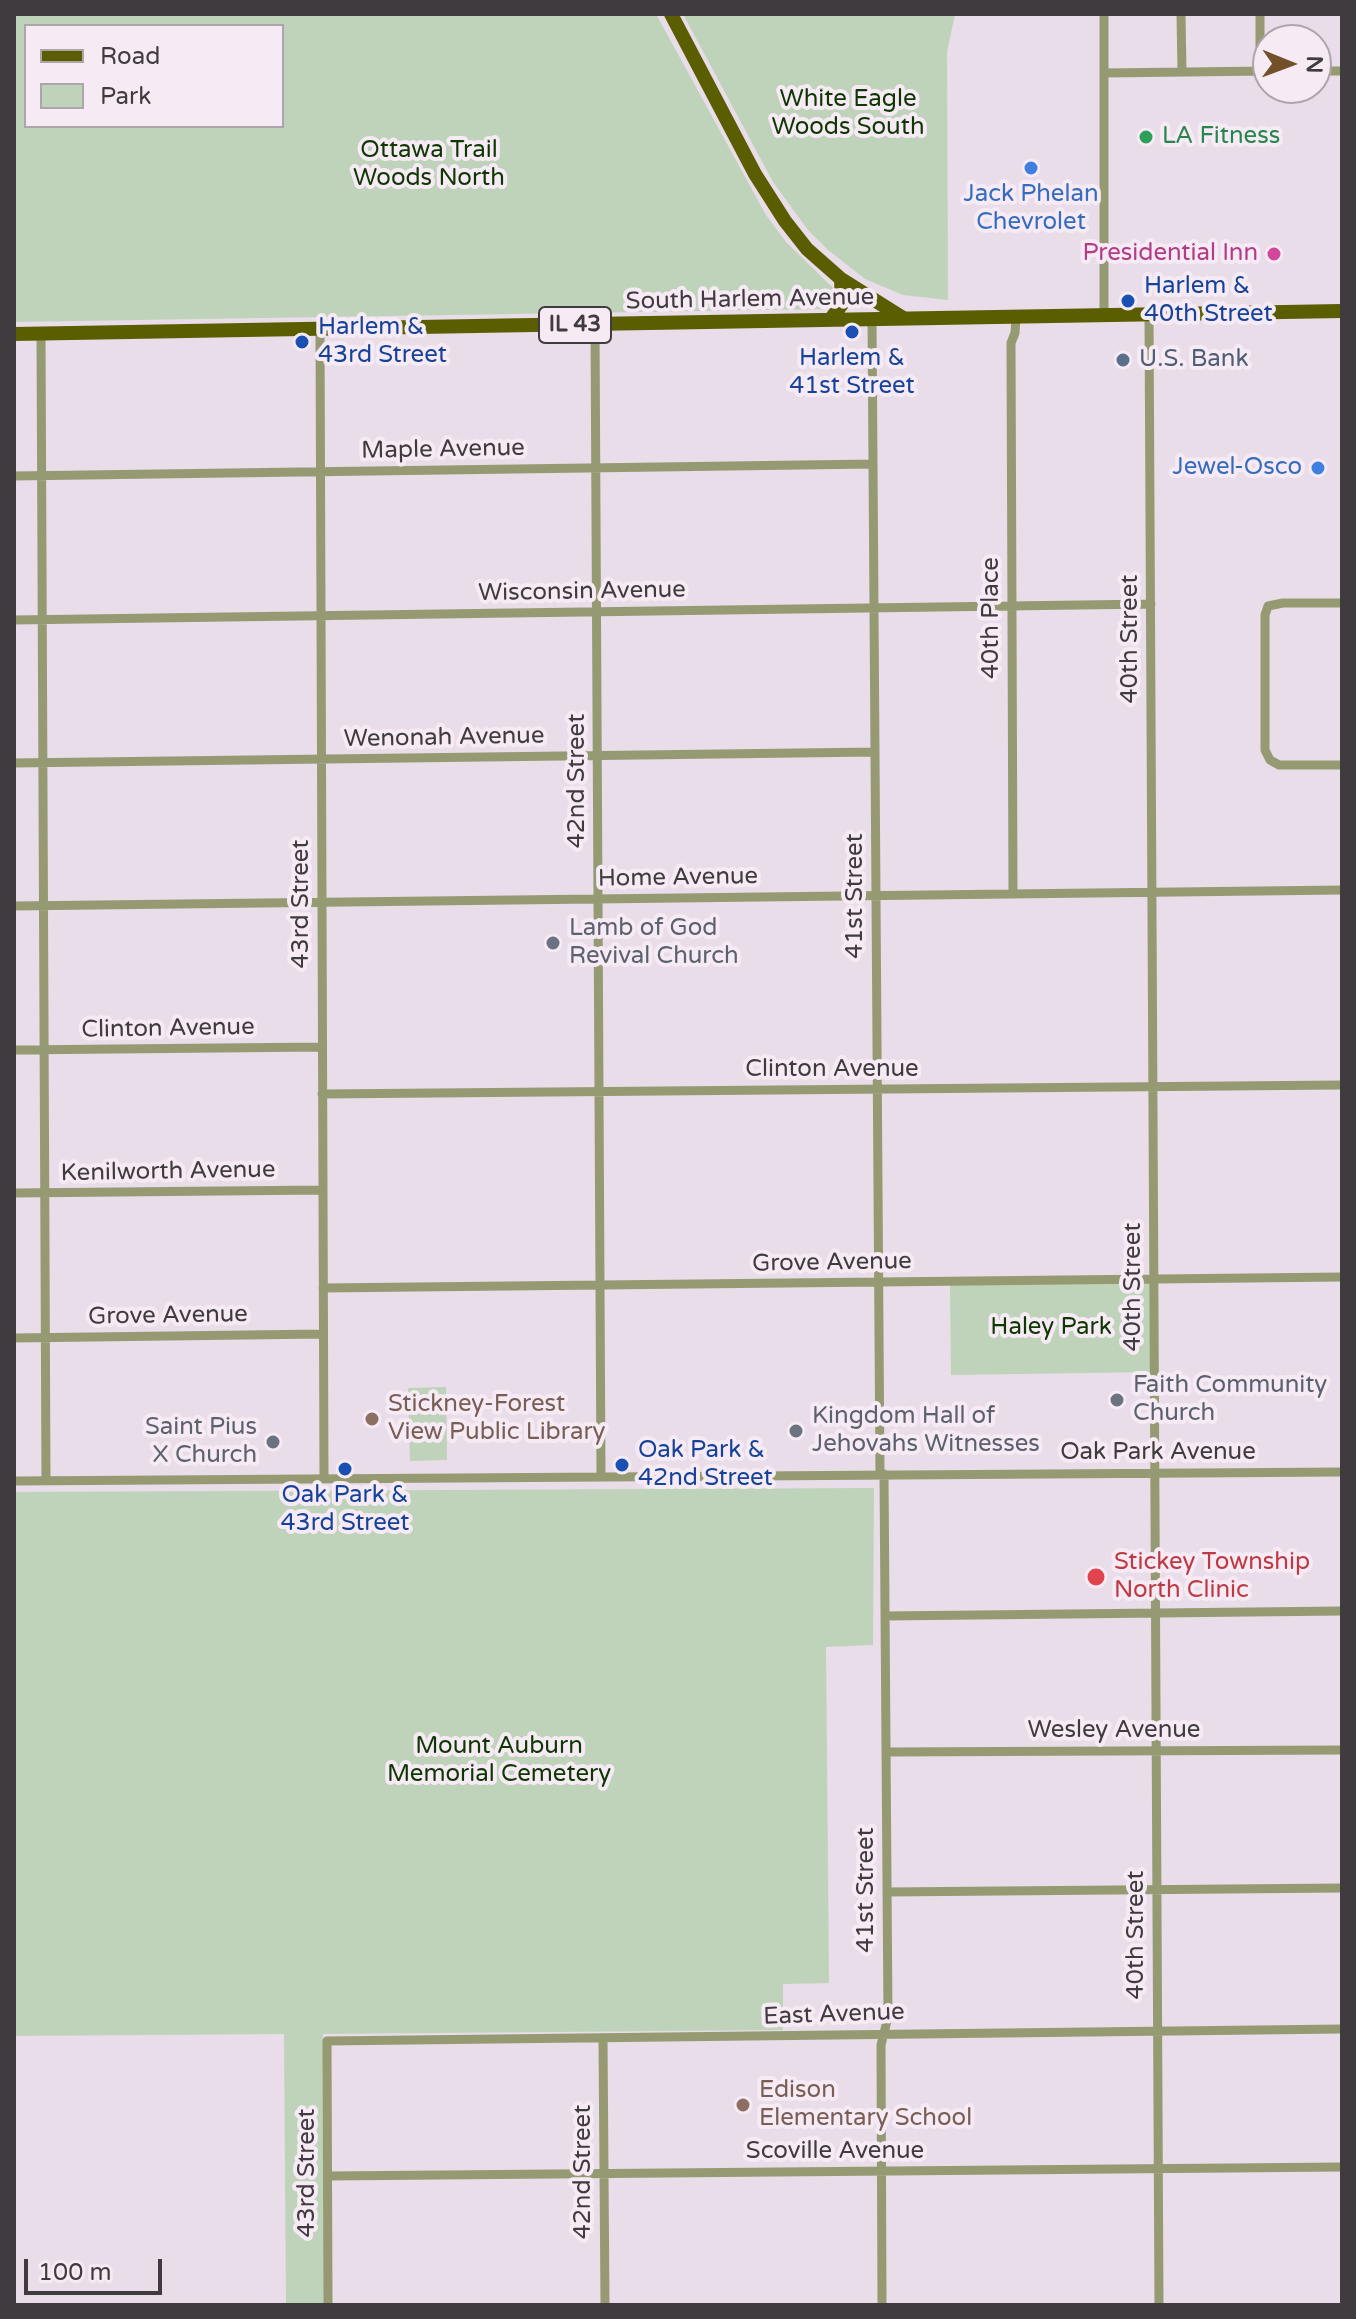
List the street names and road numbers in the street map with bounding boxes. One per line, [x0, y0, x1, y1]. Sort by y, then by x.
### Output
street label: South Harlem Avenue [625, 283, 875, 317]
road number: IL 43 [539, 307, 611, 343]
street label: Maple Avenue [361, 434, 525, 466]
street label: 40th Place [978, 557, 1006, 679]
street label: 40th Street [1117, 575, 1145, 703]
street label: Wisconsin Avenue [478, 576, 686, 608]
street label: 42nd Street [564, 714, 592, 848]
street label: Wenonah Avenue [343, 722, 545, 754]
street label: 41st Street [842, 833, 870, 959]
street label: 43rd Street [288, 840, 316, 968]
street label: Home Avenue [598, 862, 758, 894]
street label: Clinton Avenue [81, 1013, 255, 1045]
street label: Clinton Avenue [745, 1056, 919, 1084]
street label: Kenilworth Avenue [60, 1156, 276, 1188]
street label: 40th Street [1120, 1223, 1148, 1351]
street label: Grove Avenue [752, 1247, 912, 1279]
street label: Grove Avenue [88, 1300, 248, 1332]
street label: Oak Park Avenue [1060, 1439, 1256, 1467]
street label: Wesley Avenue [1028, 1717, 1200, 1745]
street label: 41st Street [853, 1827, 881, 1953]
street label: 40th Street [1123, 1871, 1151, 1999]
street label: East Avenue [763, 1998, 905, 2032]
street label: 42nd Street [570, 2105, 598, 2239]
street label: 43rd Street [294, 2109, 322, 2237]
street label: Scoville Avenue [746, 2138, 924, 2166]

